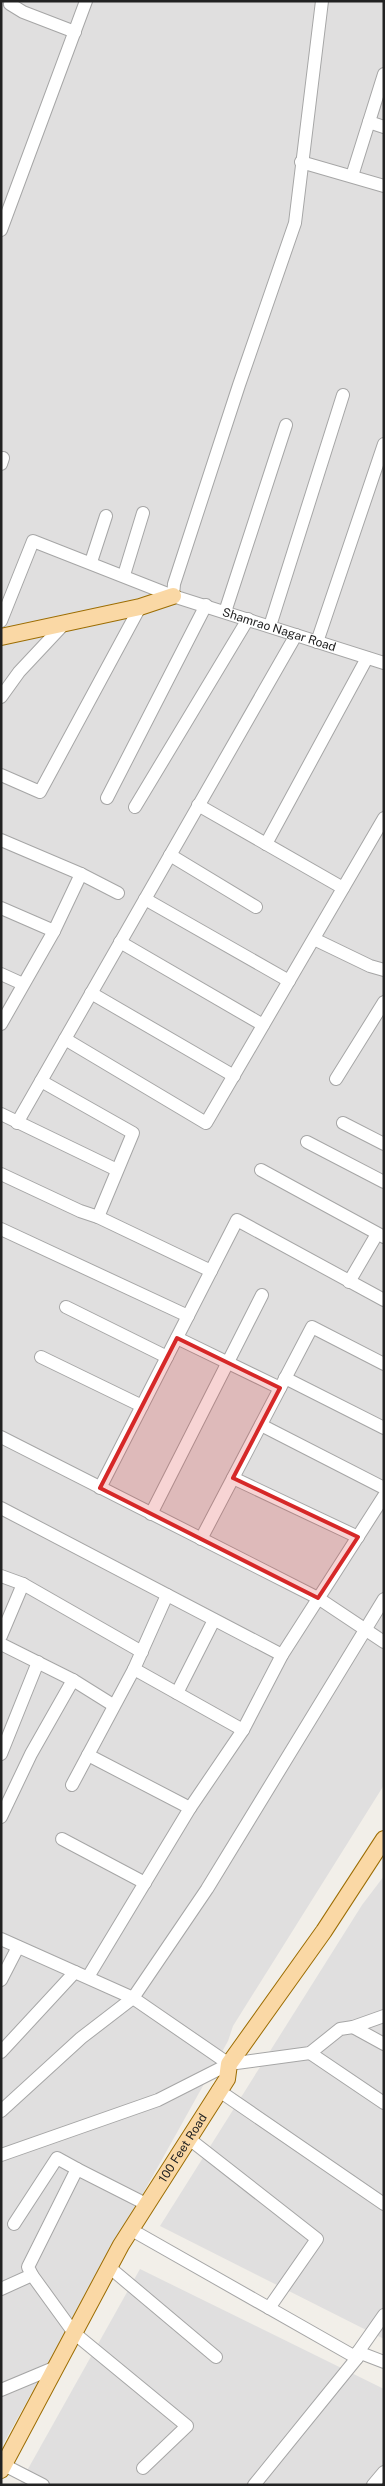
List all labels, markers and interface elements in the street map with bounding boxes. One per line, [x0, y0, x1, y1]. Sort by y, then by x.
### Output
street label: Shamrao Nagar Road [221, 605, 338, 654]
street label: 100 Feet Road [156, 2111, 210, 2185]

